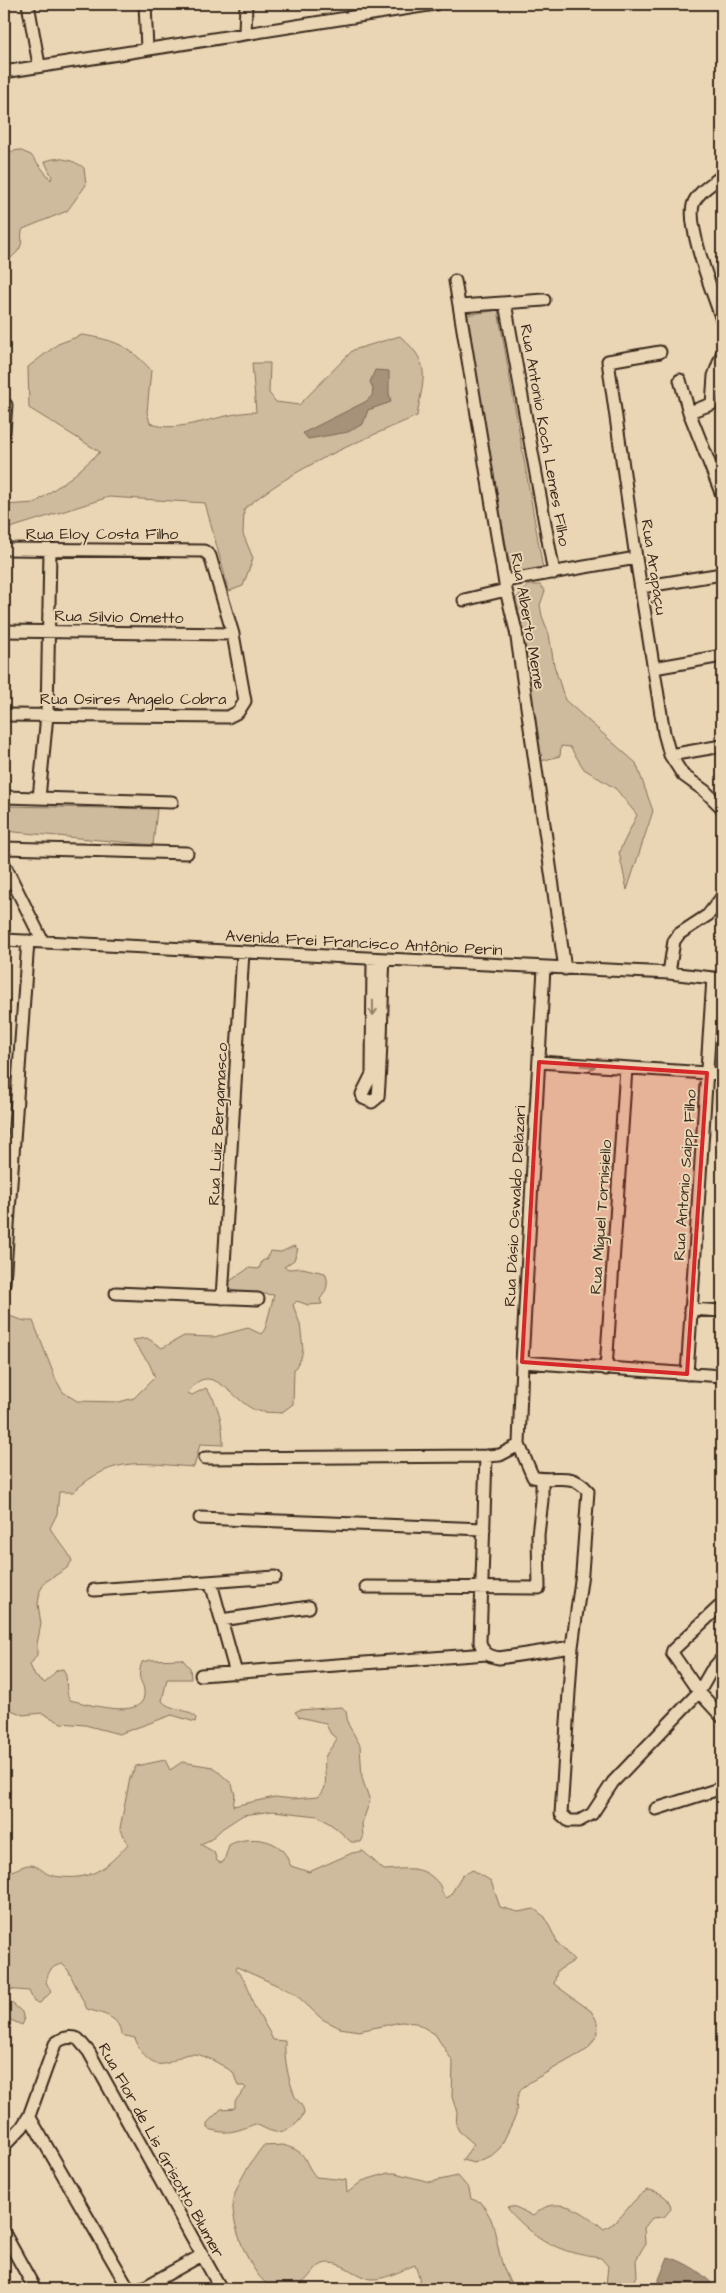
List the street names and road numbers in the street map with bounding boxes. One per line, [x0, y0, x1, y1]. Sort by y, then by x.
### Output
street label: Rua Antonio Koch Lemes Filho [515, 322, 575, 548]
street label: Rua Arapaçu [636, 518, 672, 617]
street label: Rua Eloy Costa Filho [26, 523, 178, 546]
street label: Rua Alberto Meme [505, 551, 551, 691]
street label: Rua Silvio Ometto [54, 605, 184, 629]
street label: Rua Osires Angelo Cobra [40, 688, 226, 711]
street label: Avenida Frei Francisco Antônio Perin [225, 925, 503, 961]
street label: Rua Luiz Bergamasco [203, 1042, 234, 1206]
street label: Rua Antonio Saipp Filho [668, 1089, 702, 1261]
street label: Rua Dásio Oswaldo Delázari [499, 1104, 531, 1307]
street label: Rua Miguel Tornisiello [585, 1139, 618, 1295]
street label: Rua Flor de Lis Grisotto Blumer [93, 2039, 230, 2262]

